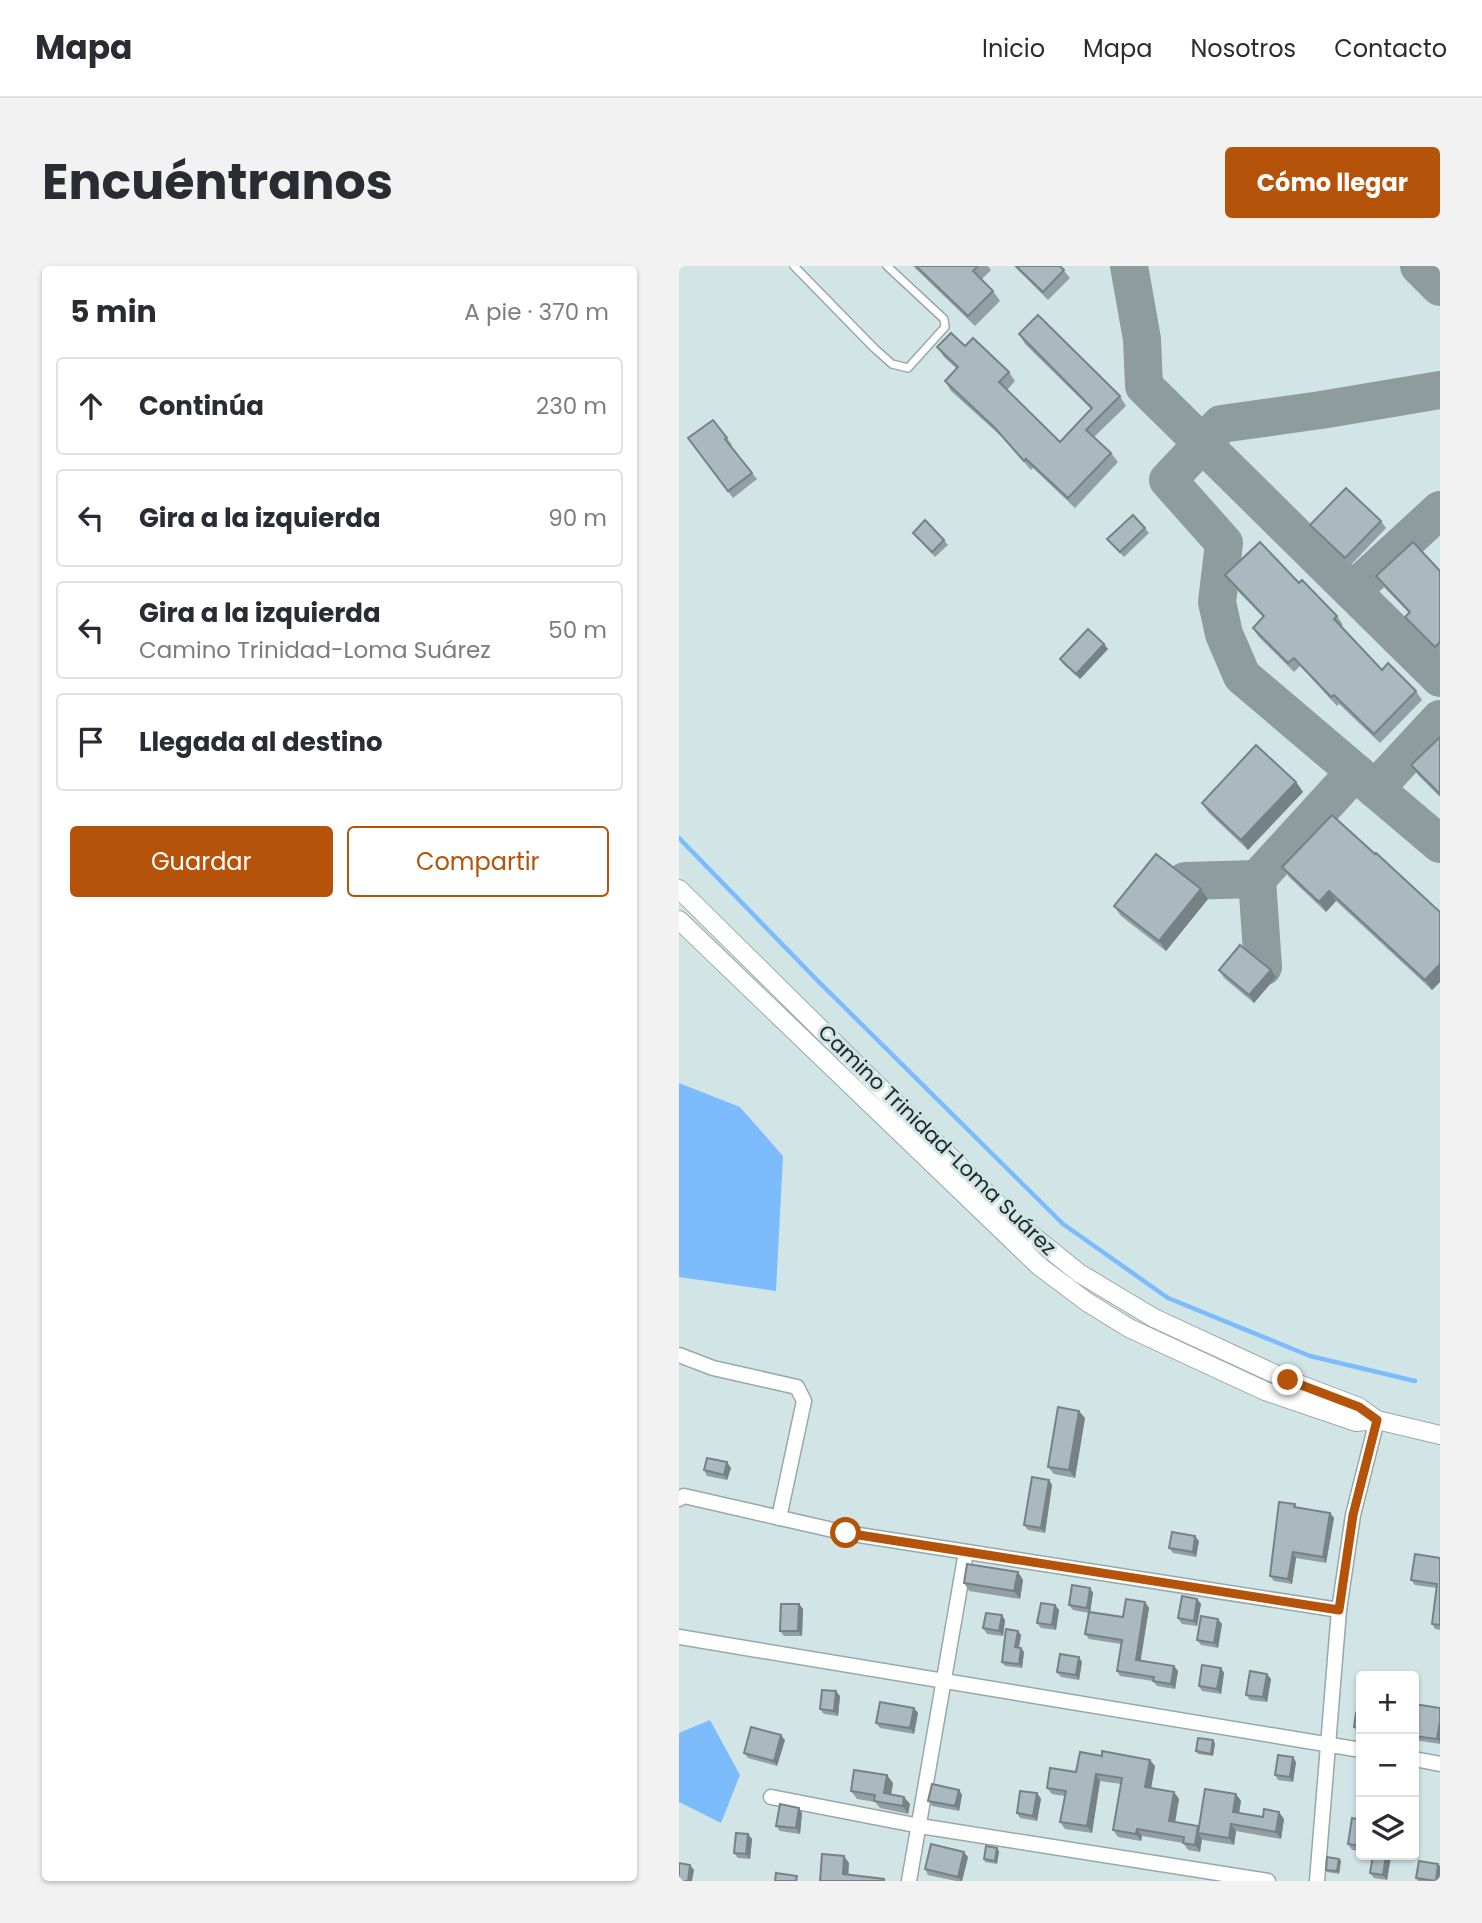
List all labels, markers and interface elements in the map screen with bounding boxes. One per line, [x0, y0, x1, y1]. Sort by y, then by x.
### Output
text: Mapa [35, 24, 133, 71]
text: Inicio [982, 32, 1045, 65]
text: Mapa [1083, 32, 1152, 65]
text: Nosotros [1190, 32, 1296, 65]
text: Contacto [1334, 32, 1447, 65]
button: Cómo llegar [1225, 147, 1440, 218]
text: Encuéntranos [42, 148, 393, 216]
text: 5 min [70, 290, 157, 333]
text: A pie · 370 m [464, 296, 609, 328]
icon: ahead [72, 387, 110, 425]
text: Continúa [139, 388, 264, 424]
text: 230 m [536, 390, 607, 422]
icon: left [72, 499, 110, 537]
text: Gira a la izquierda [139, 500, 381, 536]
text: 90 m [548, 502, 607, 534]
text: Gira a la izquierda [139, 595, 381, 631]
icon: left [72, 611, 110, 649]
text: 50 m [548, 614, 607, 646]
text: Camino Trinidad-Loma Suárez [139, 634, 491, 666]
icon: arrive [72, 723, 110, 761]
text: Llegada al destino [139, 724, 383, 760]
button: Guardar [70, 826, 333, 897]
button: Compartir [347, 826, 609, 897]
street label: Camino Trinidad-Loma Suárez [812, 1018, 1063, 1262]
route end [1272, 1364, 1303, 1395]
route start [830, 1517, 861, 1548]
map controls [1356, 1671, 1419, 1860]
button: + [1356, 1671, 1419, 1734]
button: − [1356, 1734, 1419, 1797]
button: layers [1356, 1797, 1419, 1860]

